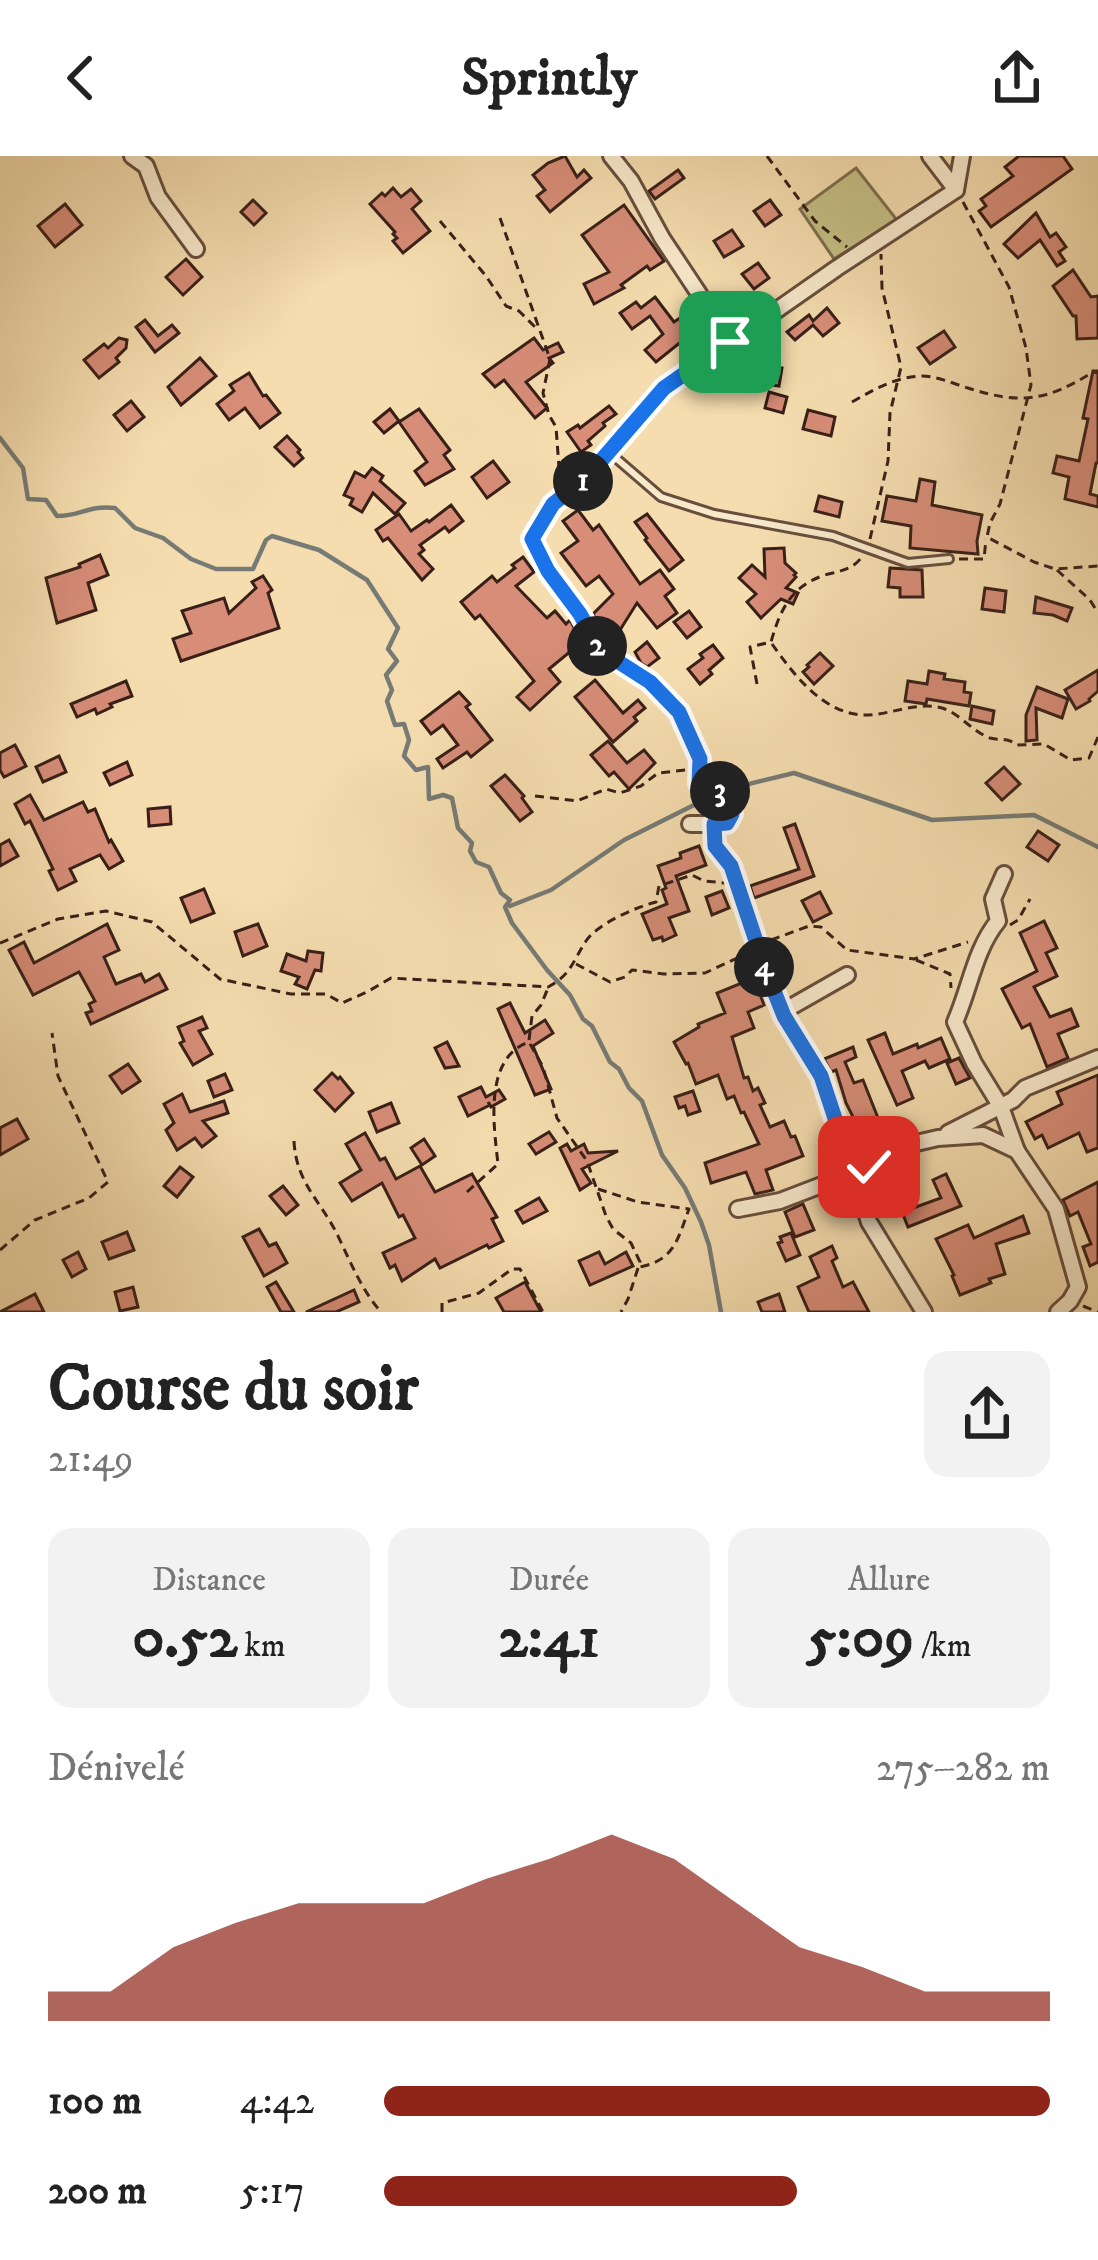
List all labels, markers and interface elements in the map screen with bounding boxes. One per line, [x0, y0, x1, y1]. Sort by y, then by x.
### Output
icon: back [48, 45, 114, 111]
text: Sprintly [461, 45, 637, 112]
icon: share [984, 45, 1050, 111]
pin [679, 291, 781, 393]
icon: arrive [697, 309, 763, 375]
pin: 1 [553, 451, 613, 511]
text: 1 [577, 460, 589, 501]
pin: 2 [567, 616, 627, 676]
text: 2 [589, 625, 605, 666]
pin: 3 [690, 761, 750, 821]
text: 3 [714, 770, 726, 811]
pin: 4 [734, 937, 794, 997]
text: 4 [755, 946, 774, 987]
pin [818, 1116, 920, 1218]
icon: check [836, 1134, 902, 1200]
text: Course du soir [48, 1349, 419, 1431]
button: share [924, 1351, 1050, 1477]
text: 21:49 [48, 1435, 134, 1484]
text: Distance [152, 1560, 266, 1601]
text: Durée [509, 1560, 589, 1601]
text: Allure [848, 1560, 930, 1601]
text: 0.52 [132, 1601, 237, 1676]
text: 2:41 [498, 1601, 600, 1676]
text: 5:09 [807, 1601, 914, 1676]
text: km [237, 1626, 286, 1667]
text: /km [914, 1626, 971, 1667]
text: Dénivelé [48, 1744, 185, 1793]
text: 275–282 m [876, 1744, 1050, 1793]
text: 100 m [48, 2077, 142, 2126]
text: 4:42 [240, 2077, 314, 2126]
text: 200 m [48, 2167, 147, 2216]
text: 5:17 [240, 2167, 304, 2216]

